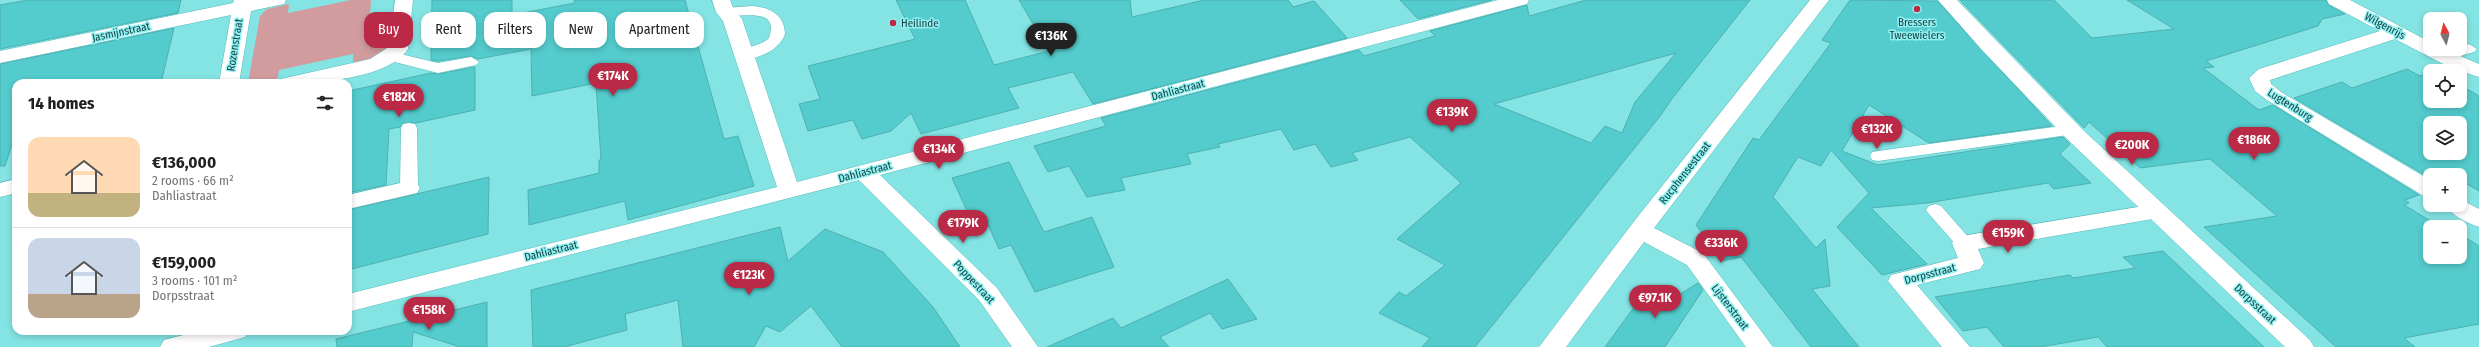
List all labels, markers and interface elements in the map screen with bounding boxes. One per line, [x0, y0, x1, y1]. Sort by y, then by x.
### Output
marker: Bressers Tweewielers [1912, 4, 1922, 14]
street label: Wilgenrijs [2362, 10, 2408, 42]
chip: Buy [364, 12, 413, 48]
chip: Rent [421, 12, 476, 48]
chip: Filters [484, 12, 546, 48]
chip: New [554, 12, 607, 48]
chip: Apartment [615, 12, 704, 48]
north arrow [2423, 12, 2467, 56]
map controls [2423, 12, 2467, 264]
place label: Bressers Tweewielers [1890, 16, 1945, 42]
street label: Rozenstraat [224, 17, 246, 72]
place label: Heilinde [901, 17, 939, 30]
marker: Heilinde [888, 18, 898, 28]
street label: Jasmijnstraat [91, 19, 152, 44]
pin: €136K [1023, 23, 1079, 57]
text: €136K [1035, 28, 1067, 43]
pin: €174K [585, 63, 641, 97]
button: locate [2423, 64, 2467, 108]
text: €174K [597, 68, 629, 83]
street label: Dahliastraat [1150, 77, 1206, 103]
pin: €182K [371, 84, 427, 118]
street label: Lugtenburg [2265, 86, 2316, 124]
text: €182K [383, 89, 415, 104]
icon: filters [314, 92, 336, 114]
text: 14 homes [28, 93, 95, 114]
pin: €139K [1424, 99, 1480, 133]
text: €139K [1436, 104, 1468, 119]
pin: €132K [1849, 116, 1905, 150]
button: layers [2423, 116, 2467, 160]
text: €132K [1861, 121, 1893, 136]
pin: €186K [2226, 127, 2282, 161]
pin: €200K [2104, 132, 2160, 166]
text: €186K [2237, 132, 2271, 147]
pin: €134K [911, 136, 967, 170]
text: €200K [2115, 137, 2149, 152]
street label: Rucphensestraat [1657, 139, 1714, 207]
text: €134K [923, 141, 955, 156]
text: €136,000 [152, 152, 216, 173]
icon: home [60, 153, 108, 201]
street label: Dahliastraat [837, 159, 893, 185]
button: + [2423, 168, 2467, 212]
text: 2 rooms · 66 m² [152, 173, 234, 188]
text: Dahliastraat [152, 188, 217, 203]
pin: €179K [935, 210, 991, 244]
text: €179K [947, 215, 979, 230]
pin: €159K [1980, 220, 2036, 254]
button: − [2423, 220, 2467, 264]
text: €159K [1992, 225, 2024, 240]
pin: €336K [1693, 230, 1749, 264]
text: €336K [1704, 235, 1738, 250]
street label: Dahliastraat [523, 238, 579, 264]
text: €159,000 [152, 252, 216, 273]
icon: home [60, 254, 108, 302]
street label: Poppestraat [951, 258, 998, 307]
street label: Dorpsstraat [1903, 261, 1957, 287]
pin: €123K [721, 262, 777, 296]
text: €123K [733, 267, 765, 282]
text: 3 rooms · 101 m² [152, 273, 237, 288]
street label: Dorpsstraat [2231, 281, 2279, 327]
street label: Lijsterstraat [1709, 282, 1752, 333]
pin: €97.1K [1622, 285, 1688, 319]
text: Dorpsstraat [152, 288, 214, 303]
text: €97.1K [1638, 290, 1672, 305]
pin: €158K [401, 297, 457, 331]
text: €158K [413, 302, 445, 317]

